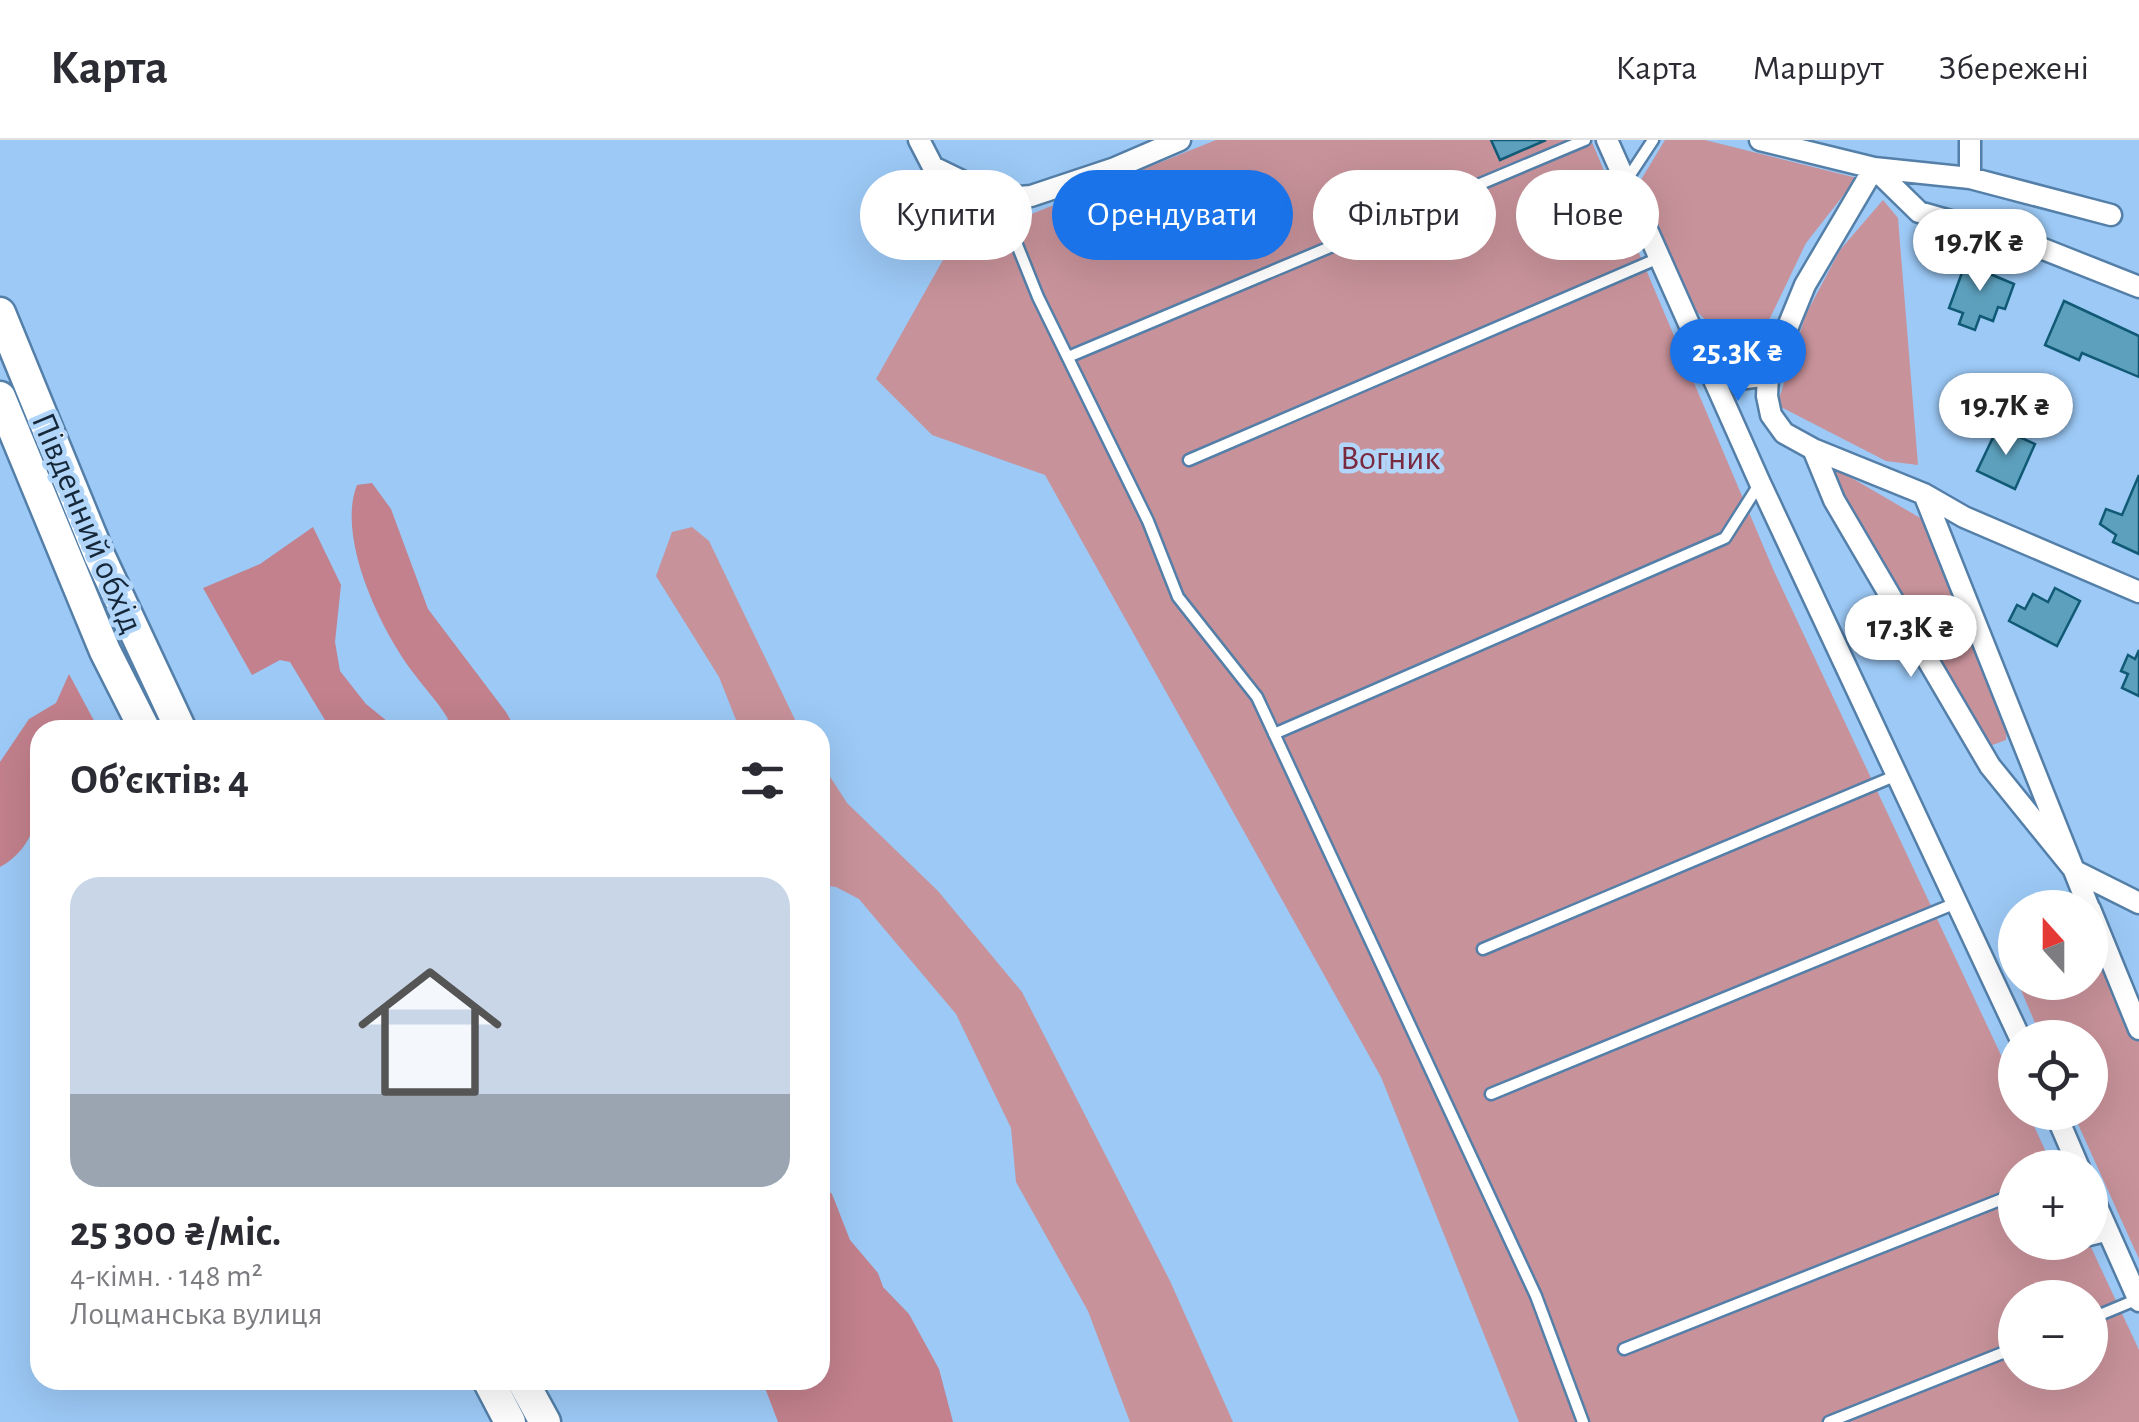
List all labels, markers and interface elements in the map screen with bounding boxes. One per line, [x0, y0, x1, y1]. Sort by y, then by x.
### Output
text: Карта [50, 45, 168, 93]
text: Карта [1615, 51, 1697, 86]
text: Маршрут [1752, 51, 1884, 86]
text: Збережені [1939, 51, 2089, 86]
chip: Купити [860, 170, 1032, 260]
chip: Орендувати [1052, 170, 1293, 260]
chip: Фільтри [1313, 170, 1496, 260]
chip: Нове [1516, 170, 1659, 260]
pin: 19.7K ₴ [1888, 209, 2072, 294]
text: 19.7K ₴ [1935, 225, 2025, 257]
pin: 25.3K ₴ [1646, 319, 1830, 404]
text: 25.3K ₴ [1692, 335, 1784, 367]
pin: 19.7K ₴ [1914, 373, 2098, 458]
text: 19.7K ₴ [1961, 389, 2051, 421]
street label: Південний обхід [25, 408, 149, 638]
park label: Вогник [1340, 441, 1440, 476]
pin: 17.3K ₴ [1819, 595, 2003, 680]
text: 17.3K ₴ [1867, 611, 1955, 643]
icon: filters [735, 753, 790, 808]
text: Об’єктів: 4 [70, 759, 249, 801]
north arrow [1998, 890, 2108, 1000]
map controls [1998, 890, 2108, 1390]
icon: home [340, 942, 520, 1122]
button: locate [1998, 1020, 2108, 1130]
button: + [1998, 1150, 2108, 1260]
text: 25 300 ₴/міс. [70, 1211, 281, 1253]
text: 4-кімн. · 148 m² [70, 1260, 263, 1292]
button: − [1998, 1280, 2108, 1390]
text: Лоцманська вулиця [70, 1298, 323, 1330]

